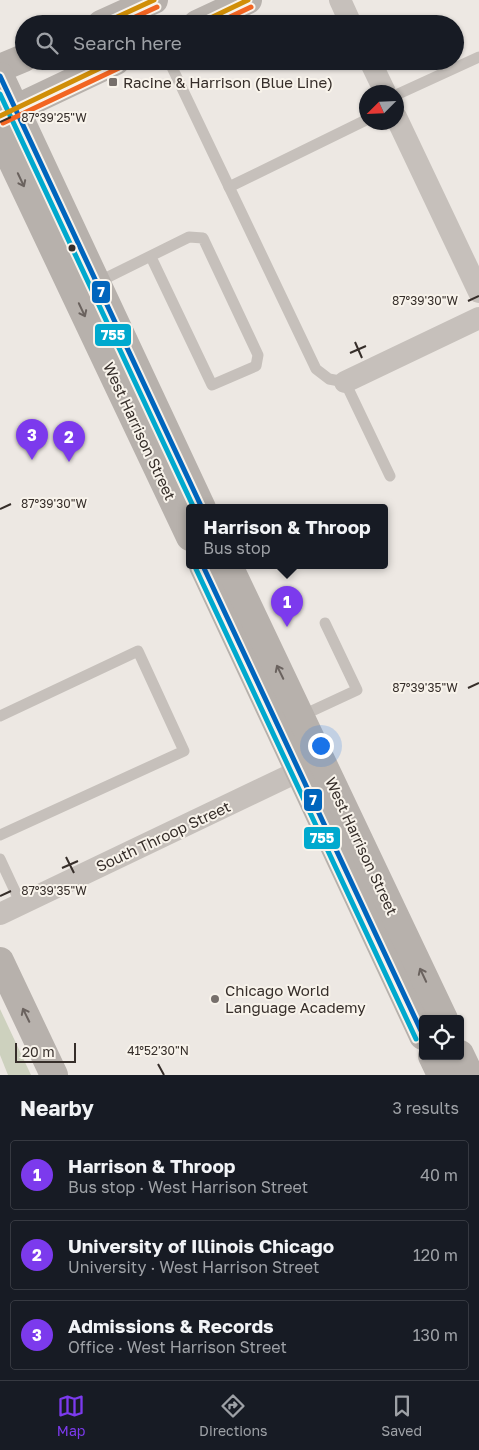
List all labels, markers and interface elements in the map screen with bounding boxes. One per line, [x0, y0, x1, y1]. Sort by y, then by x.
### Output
search box [15, 15, 464, 70]
icon: search [33, 29, 61, 57]
text: Search here [73, 31, 182, 54]
place label: Racine & Harrison (Blue Line) [123, 73, 333, 91]
marker: Racine & Harrison (Blue Line) [107, 76, 119, 88]
north arrow [359, 85, 404, 130]
text: 87°39'25"W [21, 110, 87, 125]
one-way arrow [16, 172, 26, 187]
unlabelled marker [67, 243, 77, 253]
line badge: 7 [91, 280, 111, 304]
text: 7 [97, 283, 105, 300]
text: 87°39'30"W [392, 293, 459, 308]
one-way arrow [78, 302, 88, 317]
line badge: 755 [94, 323, 132, 347]
text: 755 [101, 326, 126, 343]
street label: West Harrison Street [100, 359, 180, 503]
pin: 3 [16, 419, 48, 460]
pin: 2 [53, 421, 85, 462]
text: 87°39'30"W [21, 496, 88, 511]
popup [186, 504, 388, 569]
text: Harrison & Throop [203, 515, 371, 538]
text: Bus stop [203, 538, 270, 558]
pin: 1 [271, 586, 303, 627]
one-way arrow [274, 665, 284, 680]
text: 87°39'35"W [392, 680, 458, 695]
your location [308, 733, 334, 759]
street label: West Harrison Street [322, 774, 402, 918]
line badge: 7 [303, 788, 323, 812]
text: 7 [309, 791, 317, 808]
street label: South Throop Street [93, 797, 233, 875]
line badge: 755 [303, 826, 341, 850]
text: 755 [310, 829, 335, 846]
text: 87°39'35"W [21, 883, 87, 898]
one-way arrow [417, 968, 427, 983]
place label: Chicago World Language Academy [225, 981, 366, 1016]
marker: Chicago World Language Academy [209, 993, 221, 1005]
one-way arrow [21, 1008, 30, 1023]
map controls [419, 1015, 464, 1060]
button: locate [419, 1015, 464, 1060]
scale bar [15, 1040, 76, 1063]
text: 20 m [22, 1043, 55, 1060]
text: 41°52'30"N [127, 1043, 189, 1058]
text: Nearby [20, 1095, 94, 1121]
text: 3 results [392, 1098, 459, 1118]
text: Harrison & Throop [68, 1154, 235, 1177]
text: 1 [33, 1165, 41, 1185]
text: 40 m [420, 1165, 458, 1185]
text: Bus stop · West Harrison Street [68, 1177, 308, 1197]
text: University of Illinois Chicago [68, 1234, 334, 1257]
text: 2 [32, 1245, 42, 1265]
text: 120 m [413, 1245, 458, 1265]
text: University · West Harrison Street [68, 1257, 319, 1277]
text: Admissions & Records [68, 1314, 274, 1337]
text: 3 [32, 1325, 42, 1345]
text: 130 m [413, 1325, 458, 1345]
text: Office · West Harrison Street [68, 1337, 287, 1357]
tab: Map [57, 1392, 85, 1439]
tab: Directions [199, 1392, 268, 1439]
tab: Saved [381, 1392, 422, 1439]

